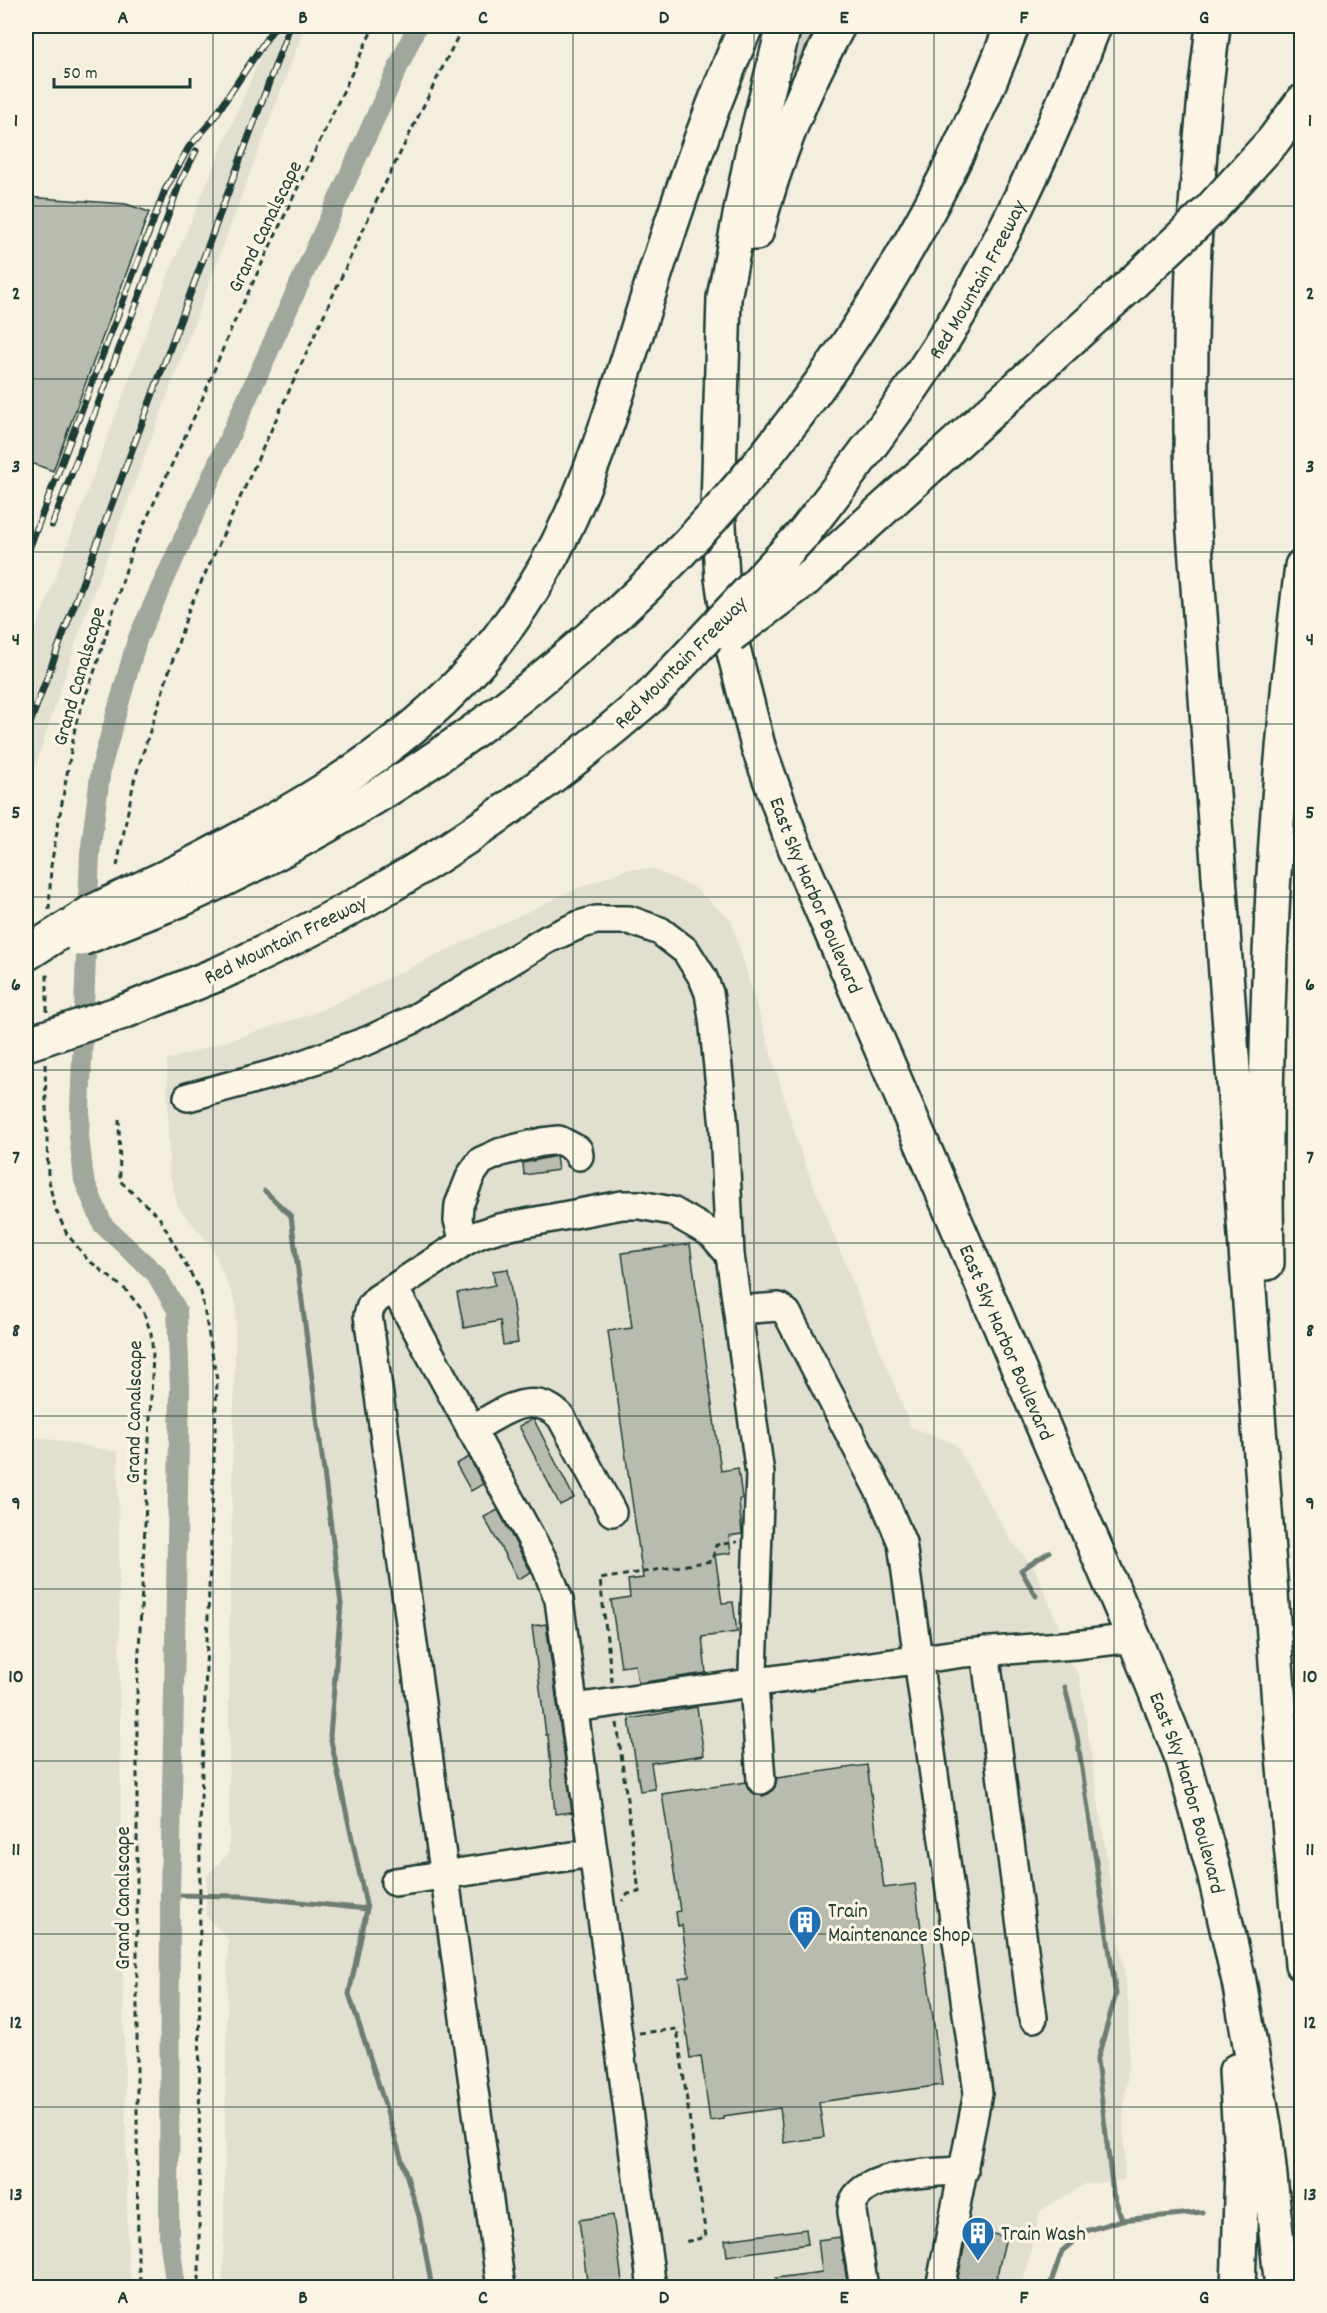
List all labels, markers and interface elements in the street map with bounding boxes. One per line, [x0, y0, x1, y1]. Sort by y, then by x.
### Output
text: A [118, 5, 129, 33]
text: B [298, 5, 308, 33]
text: C [478, 5, 488, 33]
text: D [659, 5, 670, 33]
text: E [839, 5, 849, 33]
text: F [1020, 5, 1030, 33]
text: G [1199, 5, 1209, 33]
scale bar [54, 51, 190, 89]
text: 50 m [63, 62, 98, 87]
text: 1 [14, 108, 18, 136]
text: 1 [1308, 108, 1312, 136]
street label: Grand Canalscape [222, 156, 312, 298]
street label: Red Mountain Freeway [923, 195, 1036, 366]
text: 2 [12, 281, 20, 309]
text: 2 [1306, 281, 1314, 309]
text: 3 [12, 454, 20, 482]
text: 3 [1306, 454, 1314, 482]
street label: Red Mountain Freeway [609, 590, 756, 738]
street label: Grand Canalscape [47, 604, 115, 750]
text: 4 [12, 627, 20, 655]
text: 4 [1306, 627, 1314, 655]
street label: East Sky Harbor Boulevard [760, 794, 868, 999]
text: 5 [11, 800, 21, 828]
text: 5 [1305, 800, 1315, 828]
street label: Red Mountain Freeway [200, 889, 373, 994]
text: 6 [11, 972, 21, 1000]
text: 6 [1305, 972, 1315, 1000]
text: 7 [12, 1145, 20, 1173]
text: 7 [1306, 1145, 1314, 1173]
street label: East Sky Harbor Boulevard [949, 1241, 1060, 1446]
text: 8 [12, 1318, 20, 1346]
text: 8 [1306, 1318, 1314, 1346]
street label: Grand Canalscape [120, 1340, 152, 1484]
text: 9 [11, 1491, 21, 1519]
text: 9 [1305, 1491, 1315, 1519]
text: 10 [8, 1664, 24, 1692]
text: 10 [1302, 1664, 1318, 1692]
street label: East Sky Harbor Boulevard [1139, 1688, 1231, 1897]
street label: Grand Canalscape [110, 1826, 140, 1970]
text: 11 [12, 1837, 20, 1865]
text: 11 [1306, 1837, 1314, 1865]
place label: Train Maintenance Shop [828, 1898, 970, 1952]
building icon: Train Maintenance Shop [787, 1904, 823, 1951]
text: 12 [9, 2010, 23, 2038]
text: 12 [1303, 2010, 1317, 2038]
text: 13 [9, 2182, 23, 2210]
text: 13 [1303, 2182, 1317, 2210]
building icon: Train Wash [960, 2215, 996, 2262]
place label: Train Wash [1001, 2221, 1086, 2251]
text: A [118, 2285, 129, 2313]
text: B [298, 2285, 308, 2313]
text: C [478, 2285, 488, 2313]
text: D [659, 2285, 670, 2313]
text: E [839, 2285, 849, 2313]
text: F [1020, 2285, 1030, 2313]
text: G [1199, 2285, 1209, 2313]

